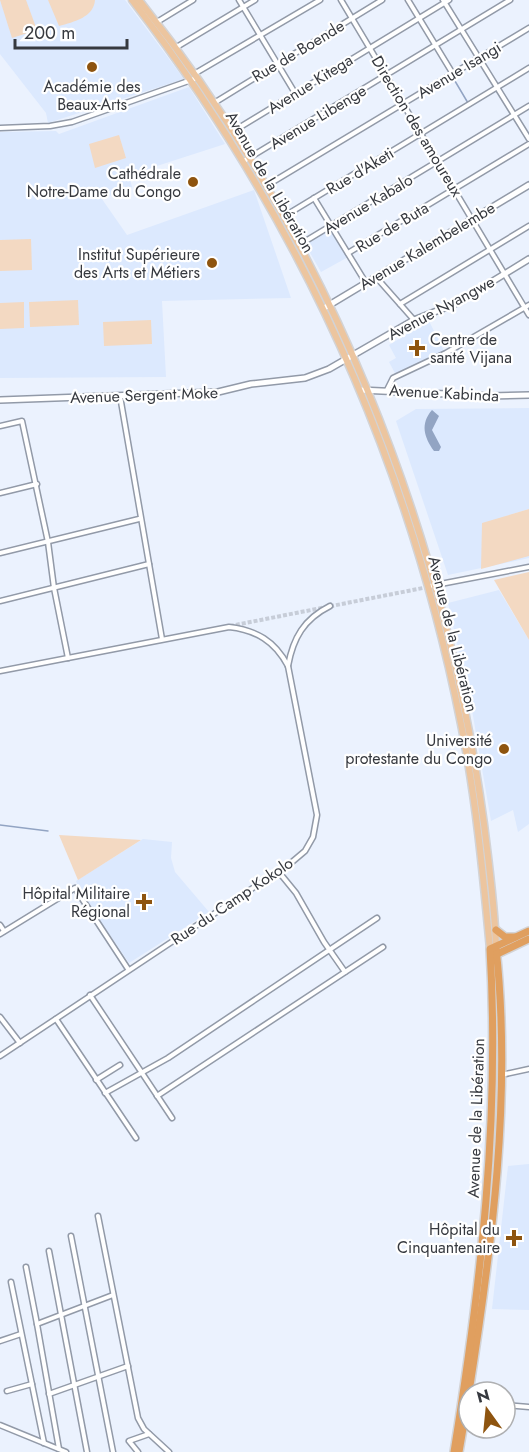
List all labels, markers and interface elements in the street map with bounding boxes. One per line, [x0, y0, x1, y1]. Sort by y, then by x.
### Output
scale bar [15, 12, 128, 50]
street label: Rue de Boende [247, 14, 349, 88]
text: 200 m [24, 20, 75, 46]
street label: Avenue Isangi [413, 36, 505, 104]
street label: Avenue Kitega [263, 49, 357, 119]
street label: Direction des amoureux [366, 51, 468, 201]
marker: Académie des Beaux-Arts [85, 60, 99, 74]
place label: Académie des Beaux-Arts [44, 75, 140, 116]
street label: Avenue Libenge [265, 79, 371, 155]
street label: Avenue de la Libération [220, 107, 320, 257]
street label: Rue d'Aketi [322, 142, 398, 200]
place label: Cathédrale Notre-Dame du Congo [27, 162, 181, 203]
street label: Avenue Kabalo [319, 168, 417, 240]
marker: Cathédrale Notre-Dame du Congo [186, 175, 200, 189]
street label: Rue de Buta [351, 196, 433, 258]
street label: Avenue Kalembelembe [355, 196, 499, 296]
place label: Institut Supérieure des Arts et Métiers [74, 243, 200, 284]
marker: Institut Supérieure des Arts et Métiers [205, 256, 219, 270]
street label: Avenue Nyangwe [383, 270, 499, 346]
place label: Centre de santé Vijana [430, 328, 512, 369]
marker: Centre de santé Vijana [408, 339, 426, 357]
street label: Avenue Kabinda [389, 379, 499, 407]
street label: Avenue Sergent Moke [70, 381, 218, 409]
street label: Avenue de la Libération [422, 554, 484, 714]
place label: Université protestante du Congo [345, 729, 492, 770]
marker: Université protestante du Congo [497, 742, 511, 756]
street label: Rue du Camp Kokolo [166, 851, 298, 951]
place label: Hôpital Militaire Régional [22, 882, 130, 923]
marker: Hôpital Militaire Régional [135, 893, 153, 911]
street label: Avenue de la Libération [462, 1038, 490, 1198]
place label: Hôpital du Cinquantenaire [397, 1218, 500, 1259]
marker: Hôpital du Cinquantenaire [505, 1229, 523, 1247]
north arrow [457, 1380, 517, 1440]
text: N [474, 1383, 492, 1409]

